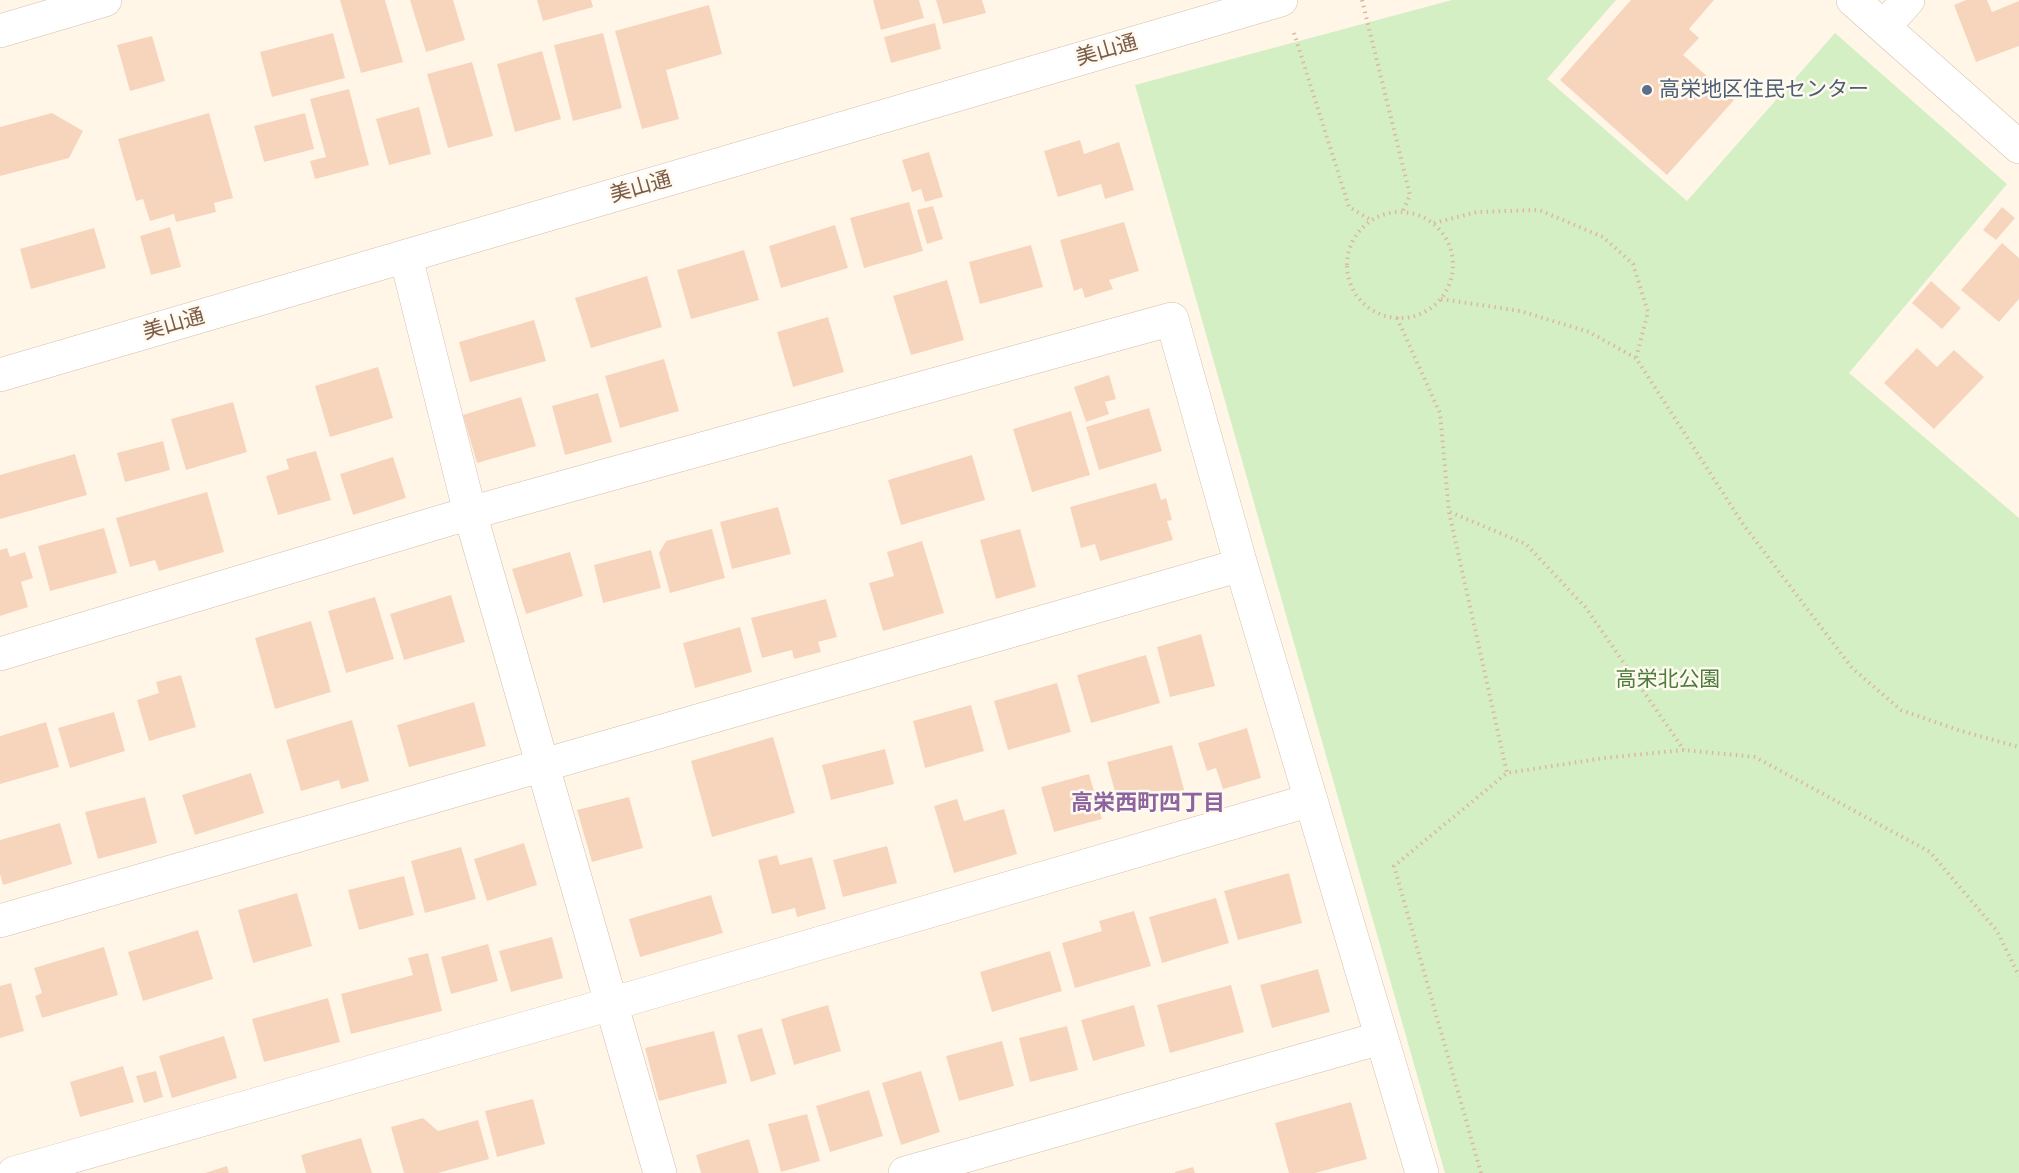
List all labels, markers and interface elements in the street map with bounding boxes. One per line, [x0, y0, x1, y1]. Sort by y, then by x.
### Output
street label: 美山通 [1073, 30, 1141, 72]
place label: 高栄地区住民センター [1659, 77, 1869, 103]
marker: 高栄地区住民センター [1640, 83, 1654, 97]
street label: 美山通 [607, 167, 675, 209]
street label: 美山通 [140, 304, 208, 346]
park label: 高栄北公園 [1616, 667, 1720, 693]
district label: 高栄西町四丁目 [1071, 791, 1225, 817]

